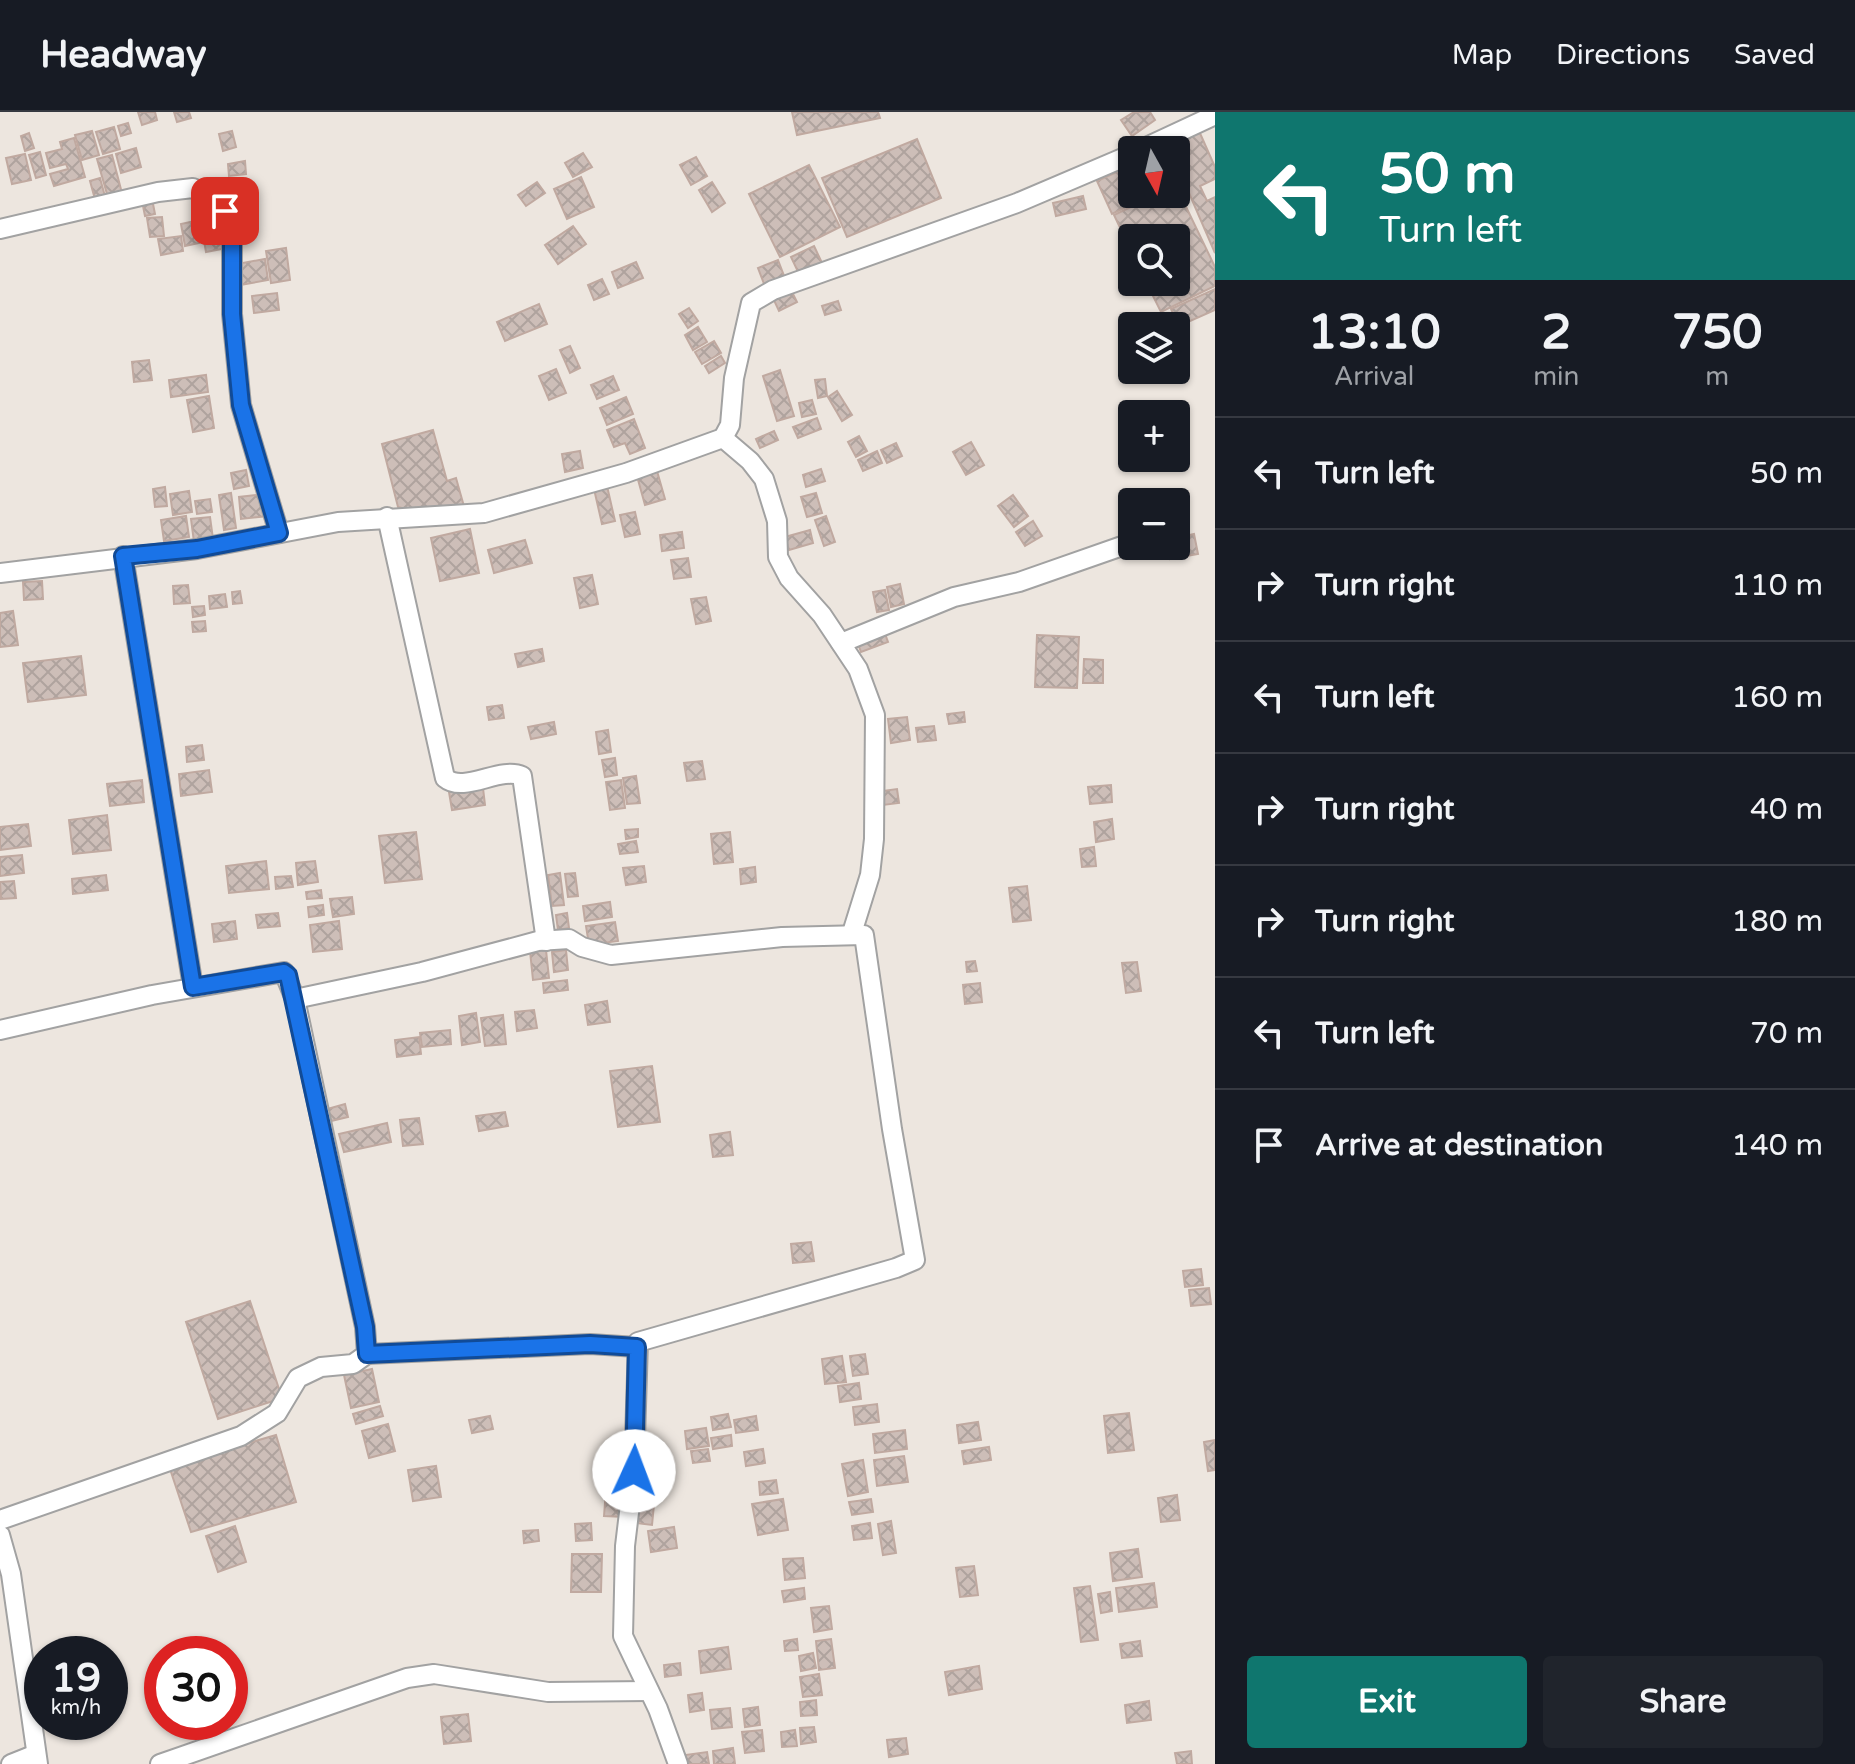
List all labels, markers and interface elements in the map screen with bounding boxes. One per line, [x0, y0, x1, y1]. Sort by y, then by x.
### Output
text: Headway [40, 32, 206, 78]
text: Map [1452, 38, 1512, 72]
text: Directions [1556, 38, 1690, 72]
text: Saved [1734, 38, 1815, 72]
north arrow [1118, 136, 1190, 208]
map controls [1118, 136, 1190, 560]
text: 50 m [1379, 141, 1515, 208]
icon: left [1247, 144, 1351, 248]
pin [191, 177, 259, 245]
icon: arrive [203, 189, 247, 233]
text: Turn left [1379, 209, 1522, 252]
button: search [1118, 224, 1190, 296]
text: 13:10 [1308, 304, 1441, 362]
text: 2 [1541, 304, 1571, 362]
text: 750 [1672, 304, 1762, 362]
button: layers [1118, 312, 1190, 384]
text: Arrival [1334, 361, 1414, 392]
text: min [1533, 361, 1579, 392]
text: m [1705, 361, 1729, 392]
button: + [1118, 400, 1190, 472]
icon: left [1247, 451, 1291, 495]
text: Turn left [1315, 455, 1434, 492]
text: 50 m [1750, 455, 1823, 492]
button: − [1118, 488, 1190, 560]
icon: right [1247, 563, 1291, 607]
text: Turn right [1315, 567, 1455, 604]
text: 110 m [1731, 567, 1823, 604]
icon: left [1247, 675, 1291, 719]
text: Turn left [1315, 679, 1434, 716]
text: 160 m [1731, 679, 1823, 716]
icon: right [1247, 787, 1291, 831]
text: Turn right [1315, 791, 1455, 828]
text: 40 m [1750, 791, 1823, 828]
icon: right [1247, 899, 1291, 943]
text: Turn right [1315, 903, 1455, 940]
text: 180 m [1731, 903, 1823, 940]
icon: left [1247, 1011, 1291, 1055]
text: Turn left [1315, 1015, 1434, 1052]
text: 70 m [1750, 1015, 1823, 1052]
icon: arrive [1247, 1123, 1291, 1167]
text: Arrive at destination [1315, 1127, 1603, 1164]
text: 140 m [1731, 1127, 1823, 1164]
position arrow [592, 1429, 676, 1513]
speed limit sign: 30 [144, 1636, 248, 1740]
text: 19 [51, 1654, 101, 1702]
button: Exit [1247, 1656, 1527, 1748]
button: Share [1543, 1656, 1823, 1748]
text: km/h [51, 1696, 101, 1720]

